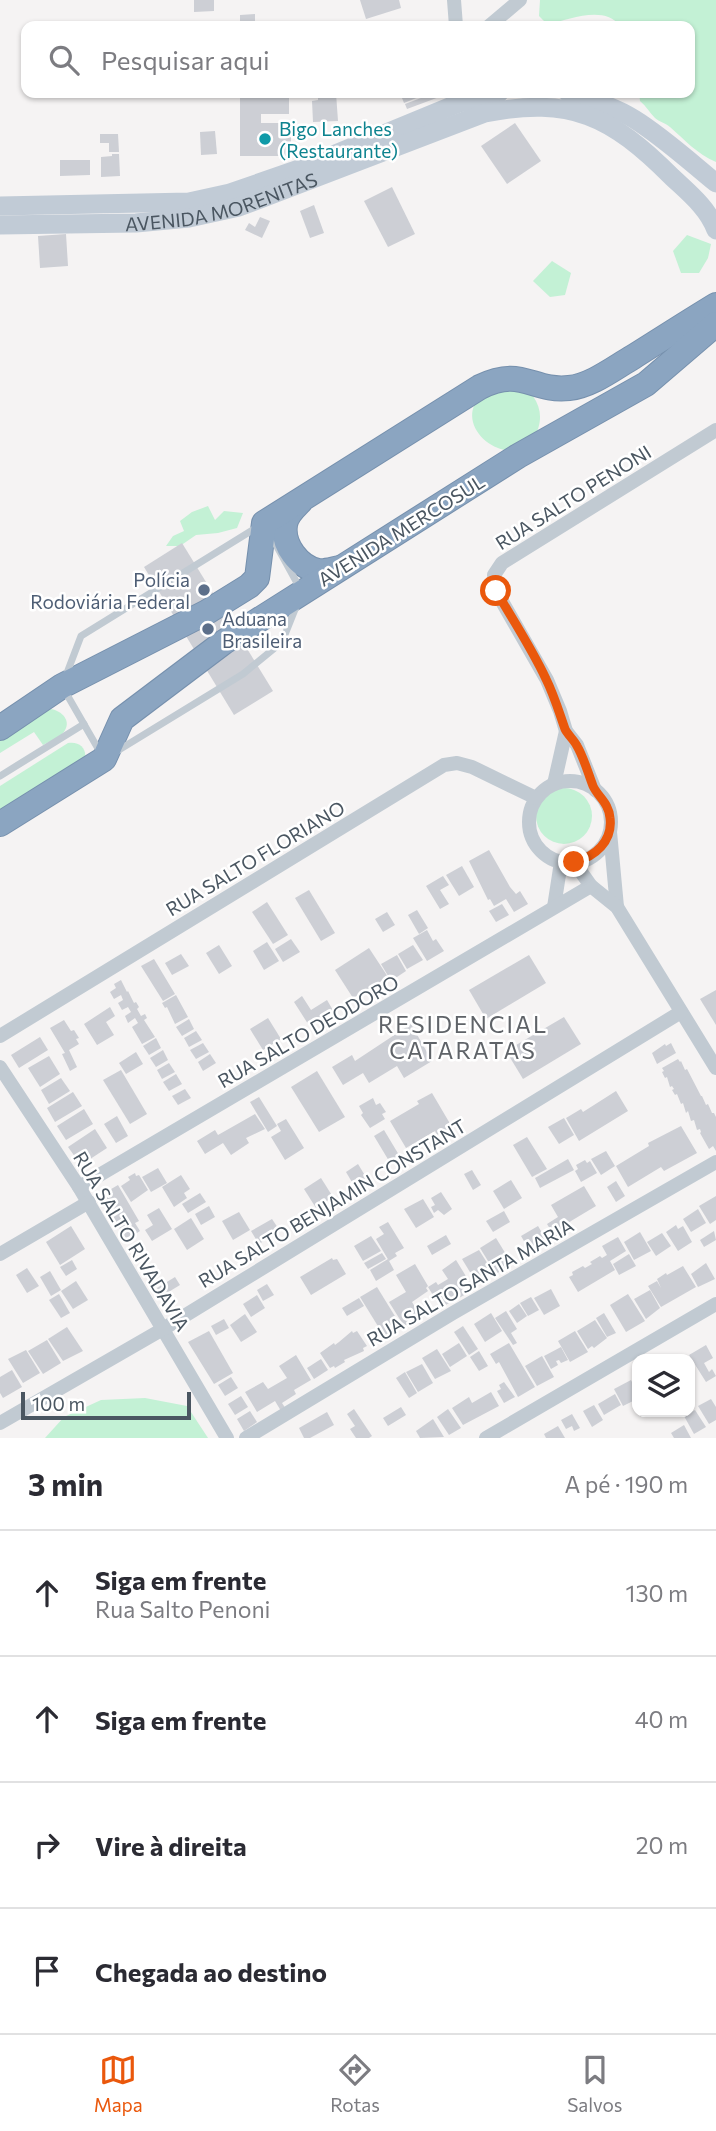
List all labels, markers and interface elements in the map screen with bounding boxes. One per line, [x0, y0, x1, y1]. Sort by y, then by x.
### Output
search box [21, 21, 695, 98]
icon: search [45, 41, 83, 79]
text: Pesquisar aqui [101, 44, 270, 75]
place label: Bigo Lanches (Restaurante) [279, 117, 398, 162]
marker: Bigo Lanches (Restaurante) [257, 131, 273, 147]
street label: AVENIDA MORENITAS [125, 167, 320, 235]
street label: RUA SALTO PENONI [491, 440, 655, 554]
street label: AVENIDA MERCOSUL [313, 469, 489, 591]
place label: Polícia Rodoviária Federal [30, 568, 190, 613]
route start [480, 575, 511, 606]
marker: Polícia Rodoviária Federal [196, 582, 212, 598]
place label: Aduana Brasileira [222, 607, 302, 652]
marker: Aduana Brasileira [200, 621, 216, 637]
street label: RUA SALTO FLORIANO [161, 796, 349, 920]
route end [558, 846, 589, 877]
street label: RUA SALTO DEODORO [214, 970, 402, 1092]
district label: RESIDENCIAL CATARATAS [378, 1010, 548, 1064]
street label: RUA SALTO BENJAMIN CONSTANT [194, 1114, 470, 1292]
street label: RUA SALTO RIVADAVIA [69, 1147, 195, 1335]
street label: RUA SALTO SANTA MARIA [363, 1213, 577, 1351]
map controls [632, 1354, 695, 1417]
button: layers [632, 1354, 695, 1417]
scale bar [21, 1389, 191, 1421]
text: 100 m [32, 1392, 85, 1415]
text: 3 min [28, 1465, 103, 1502]
text: A pé · 190 m [564, 1470, 688, 1498]
text: Siga em frente [95, 1564, 266, 1595]
icon: ahead [28, 1574, 66, 1612]
text: 130 m [626, 1579, 688, 1607]
text: Rua Salto Penoni [95, 1595, 271, 1623]
icon: ahead [28, 1700, 66, 1738]
text: Siga em frente [95, 1704, 266, 1735]
text: 40 m [635, 1705, 688, 1733]
icon: right [28, 1826, 66, 1864]
text: Vire à direita [95, 1830, 247, 1861]
text: 20 m [636, 1831, 688, 1859]
icon: arrive [28, 1952, 66, 1990]
text: Chegada ao destino [95, 1956, 327, 1987]
tab: Mapa [94, 2051, 143, 2116]
tab: Rotas [330, 2051, 380, 2116]
tab: Salvos [567, 2051, 622, 2116]

